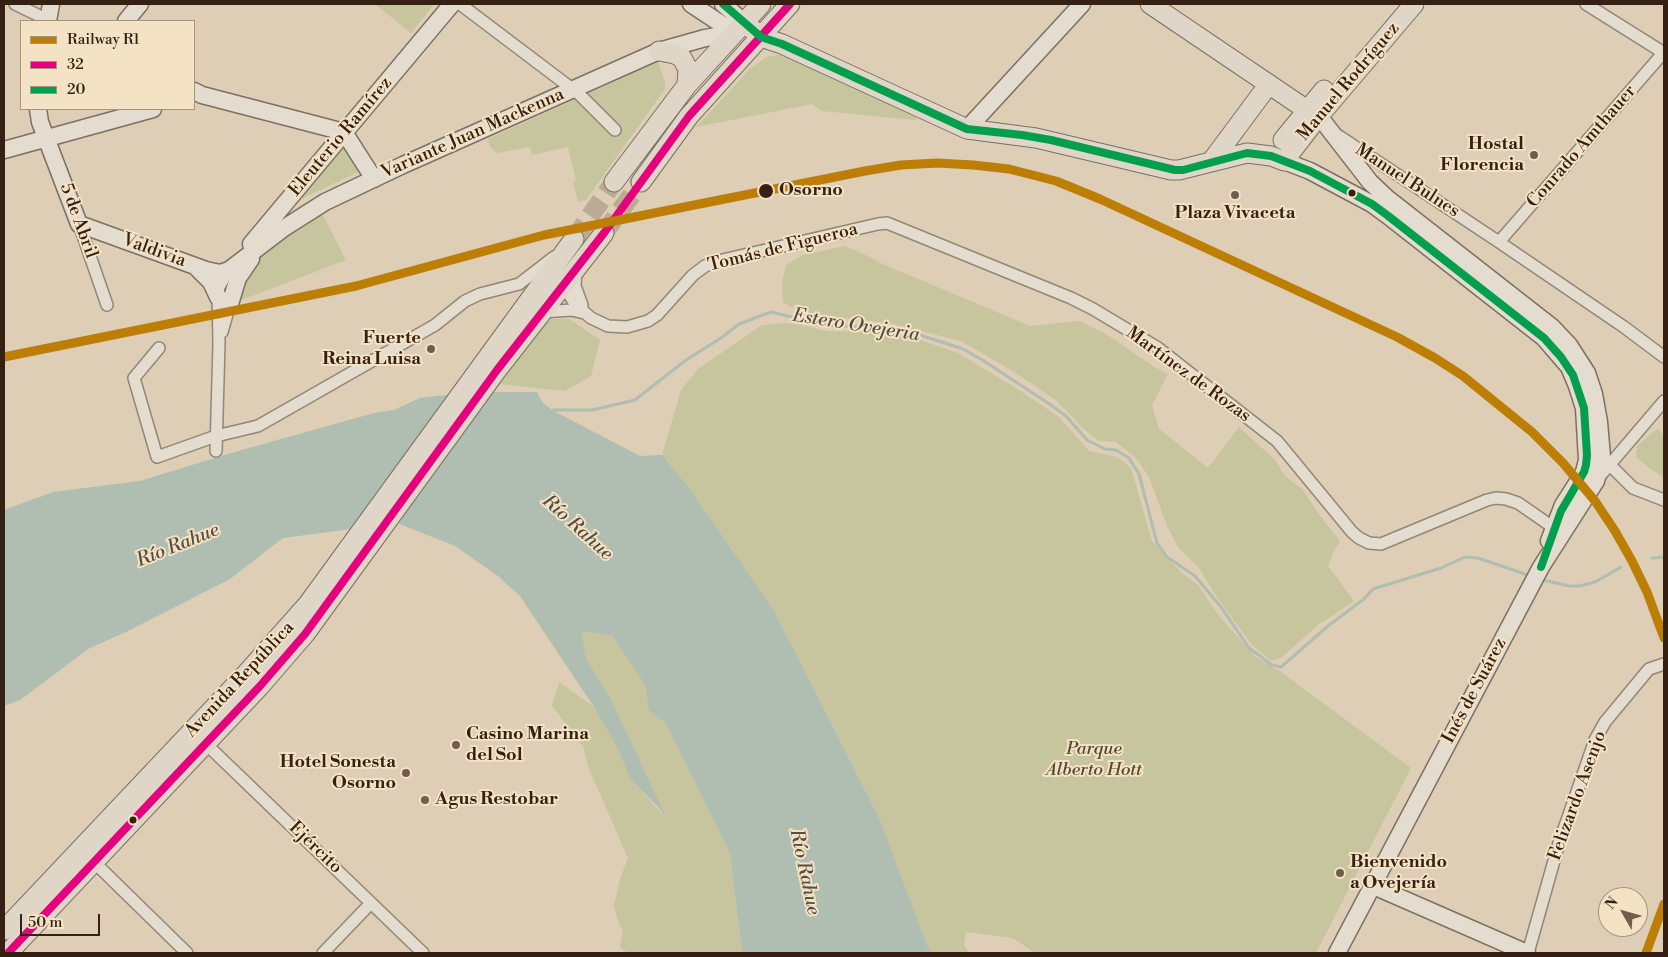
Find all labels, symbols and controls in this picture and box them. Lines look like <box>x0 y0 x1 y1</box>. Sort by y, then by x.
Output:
street label: Manuel Rodríguez <box>1293 18 1405 146</box>
legend <box>20 20 195 110</box>
text: Railway R1 <box>67 30 140 49</box>
text: 32 <box>67 55 84 74</box>
street label: Eleuterio Ramírez <box>285 73 397 201</box>
text: 20 <box>67 80 86 99</box>
street label: Conrado Amthauer <box>1523 81 1641 213</box>
street label: Variante Juan Mackenna <box>378 84 568 184</box>
place label: Hostal Florencia <box>1440 134 1524 176</box>
street label: Manuel Bulnes <box>1351 139 1463 223</box>
marker: Hostal Florencia <box>1528 149 1540 161</box>
place label: Osorno <box>779 180 843 202</box>
street label: 5 de Abril <box>54 181 102 261</box>
marker: Osorno <box>757 182 775 200</box>
unlabelled marker <box>1347 188 1357 198</box>
marker: Plaza Vivaceta <box>1229 189 1241 201</box>
place label: Plaza Vivaceta <box>1175 203 1295 225</box>
street label: Tomás de Figueroa <box>706 219 860 277</box>
street label: Valdivia <box>119 230 189 272</box>
water label: Estero Ovejeria <box>791 305 921 347</box>
street label: Martínez de Rozas <box>1121 323 1255 427</box>
place label: Fuerte Reina Luisa <box>322 328 421 370</box>
marker: Fuerte Reina Luisa <box>425 343 437 355</box>
water label: Río Rahue <box>537 490 617 566</box>
water label: Río Rahue <box>133 519 223 573</box>
street label: Avenida República <box>181 618 299 742</box>
street label: Inés de Suárez <box>1438 635 1512 747</box>
place label: Casino Marina del Sol <box>466 724 589 766</box>
street label: Felizardo Asenjo <box>1545 728 1611 864</box>
marker: Casino Marina del Sol <box>450 739 462 751</box>
park label: Parque Alberto Hott <box>1046 739 1142 782</box>
place label: Hotel Sonesta Osorno <box>280 752 396 794</box>
marker: Hotel Sonesta Osorno <box>400 767 412 779</box>
place label: Agus Restobar <box>435 789 558 811</box>
marker: Agus Restobar <box>419 794 431 806</box>
unlabelled marker <box>128 815 138 825</box>
street label: Ejército <box>284 817 346 879</box>
water label: Río Rahue <box>784 827 824 917</box>
place label: Bienvenido a Ovejería <box>1350 852 1447 894</box>
marker: Bienvenido a Ovejería <box>1334 867 1346 879</box>
north arrow <box>1598 887 1648 937</box>
text: N <box>1601 893 1622 913</box>
scale bar <box>22 904 102 936</box>
text: 50 m <box>28 913 62 932</box>

